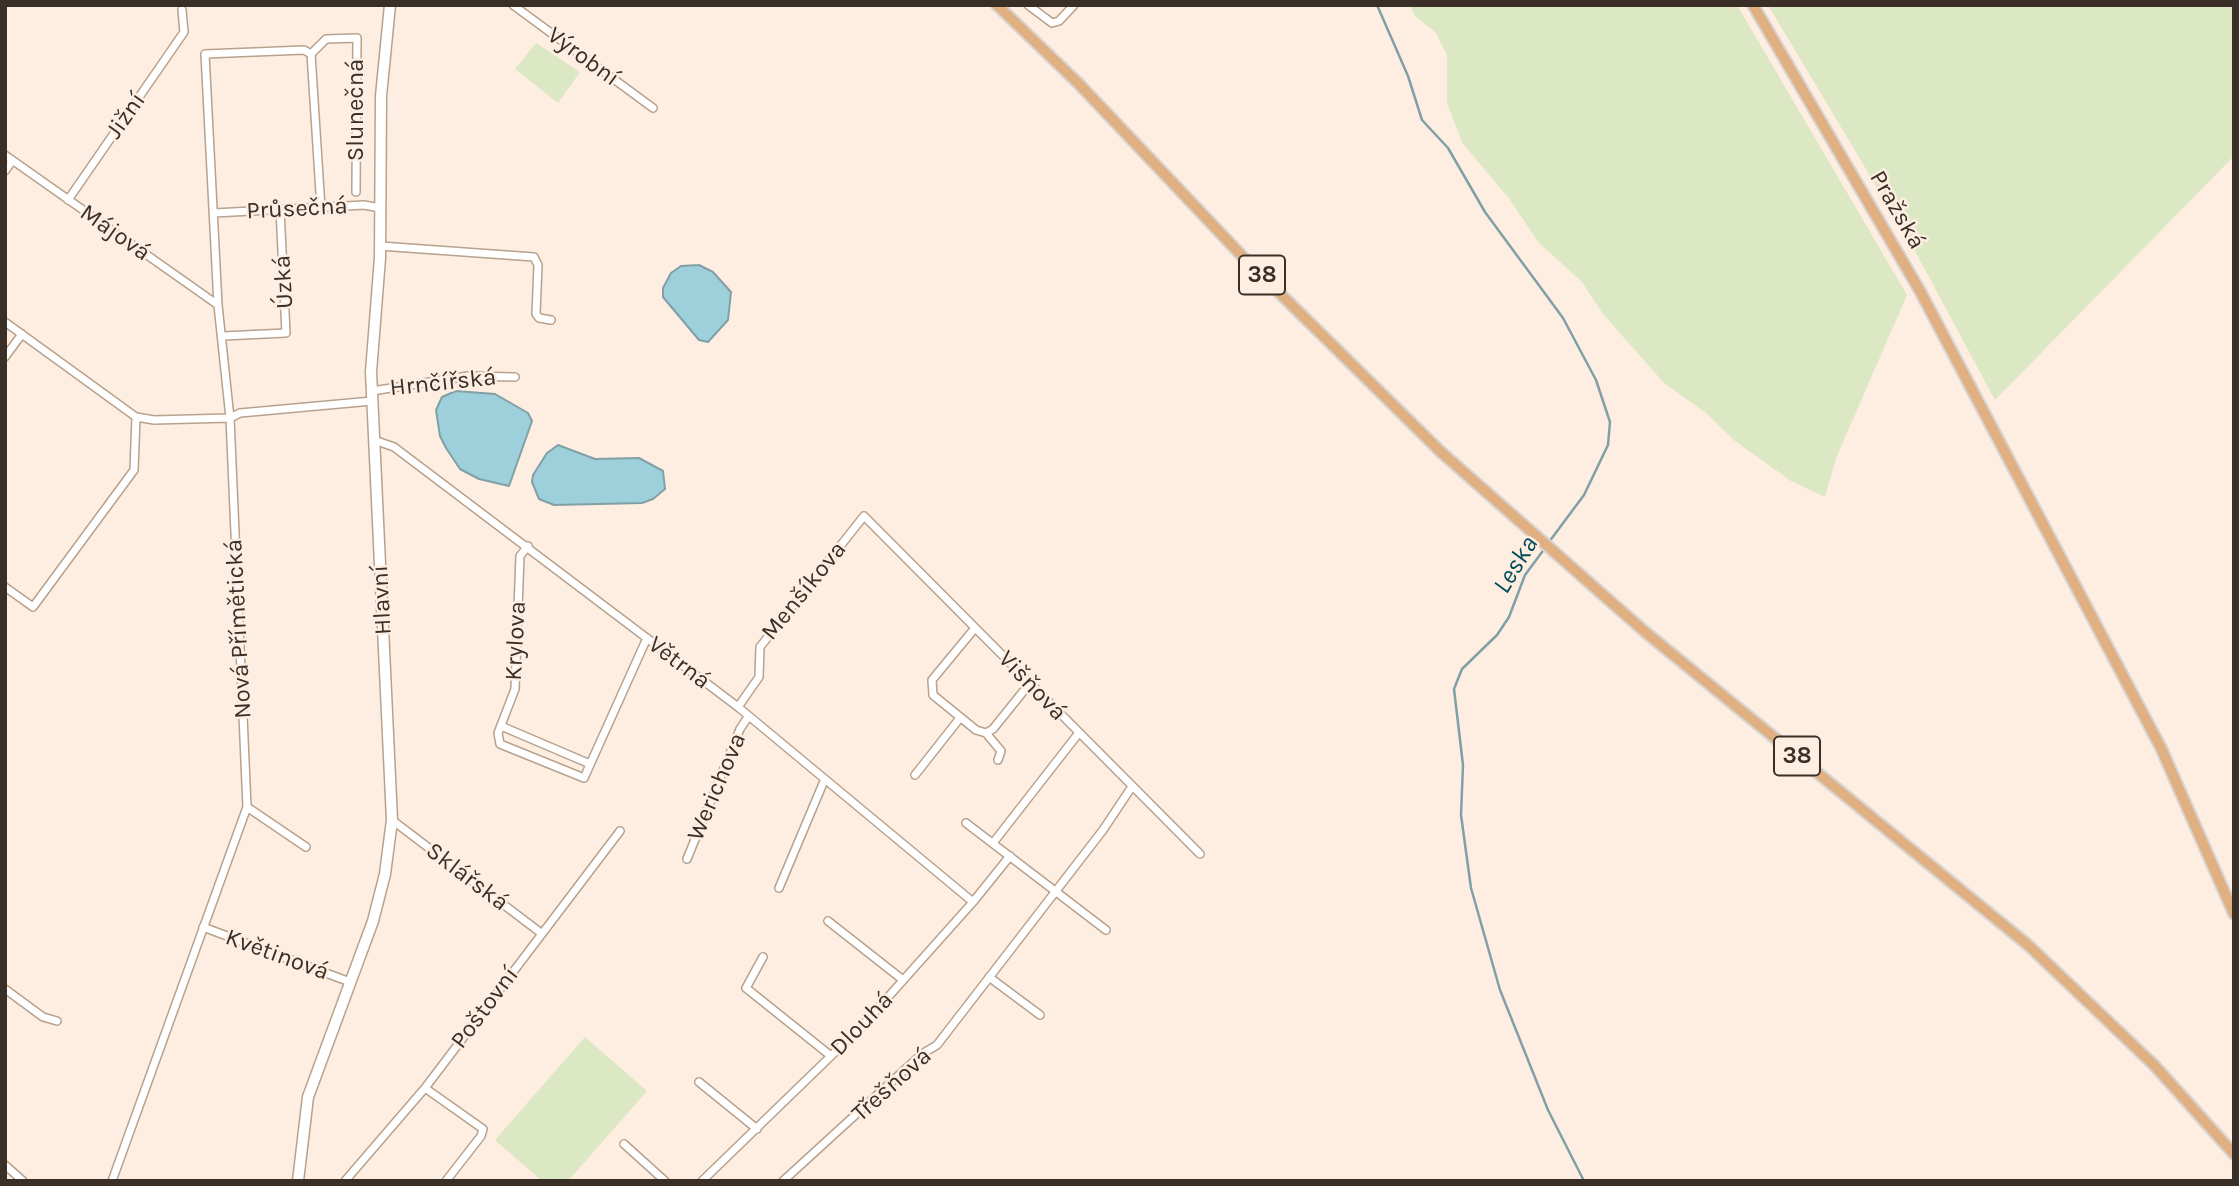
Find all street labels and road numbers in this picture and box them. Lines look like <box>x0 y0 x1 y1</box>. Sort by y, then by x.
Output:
street label: Výrobní <box>541 21 625 93</box>
street label: Slunečná <box>342 59 370 161</box>
street label: Jižní <box>100 87 152 145</box>
street label: Pražská <box>1863 166 1931 254</box>
street label: Průsečná <box>246 192 348 226</box>
street label: Májová <box>74 198 156 268</box>
street label: Úzká <box>268 254 300 310</box>
road number: 38 <box>1239 256 1285 294</box>
street label: Hrnčířská <box>388 363 498 403</box>
street label: Menšíkova <box>755 536 853 646</box>
street label: Nová Přímětická <box>220 539 258 719</box>
street label: Hlavní <box>366 564 398 636</box>
street label: Krylova <box>500 601 532 681</box>
street label: Větrná <box>642 630 716 696</box>
street label: Višňová <box>992 645 1072 727</box>
street label: Werichova <box>681 729 753 845</box>
road number: 38 <box>1774 736 1820 776</box>
street label: Sklářská <box>420 837 514 917</box>
street label: Květinová <box>221 923 333 987</box>
street label: Poštovní <box>445 961 525 1055</box>
street label: Dlouhá <box>825 986 899 1062</box>
street label: Třešňová <box>846 1042 938 1128</box>

